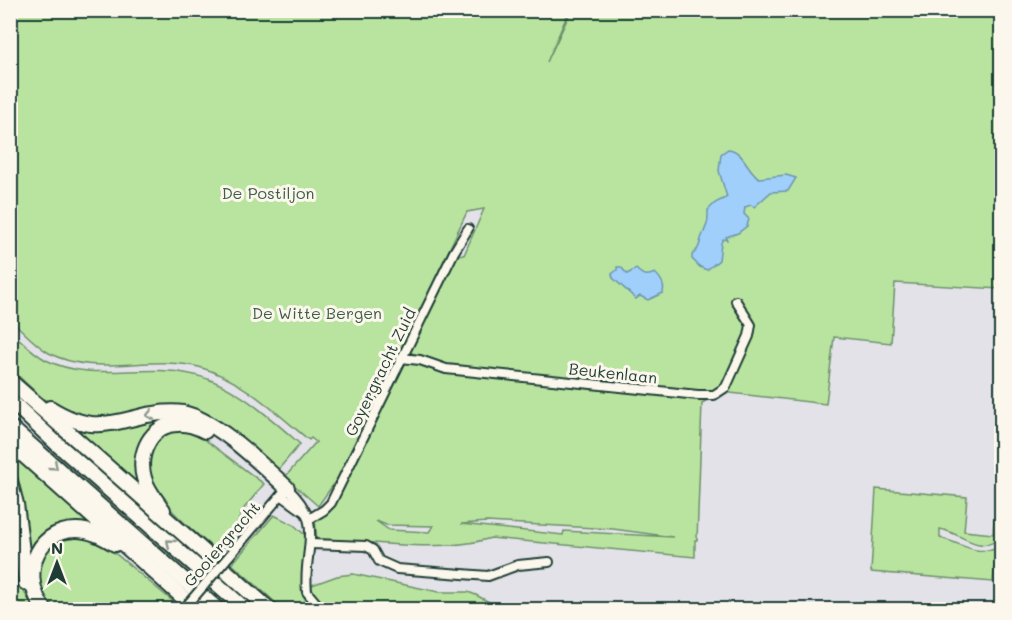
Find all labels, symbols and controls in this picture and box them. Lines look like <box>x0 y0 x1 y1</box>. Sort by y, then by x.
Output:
park label: De Postiljon <box>222 182 314 203</box>
park label: De Witte Bergen <box>252 302 382 323</box>
street label: Goyergracht Zuid <box>339 304 420 439</box>
street label: Beukenlaan <box>568 357 658 388</box>
one-way arrow <box>145 408 155 421</box>
one-way arrow <box>47 459 57 470</box>
street label: Gooiergracht <box>179 497 264 591</box>
north arrow <box>27 533 87 593</box>
text: N <box>51 537 63 558</box>
one-way arrow <box>166 540 177 551</box>

